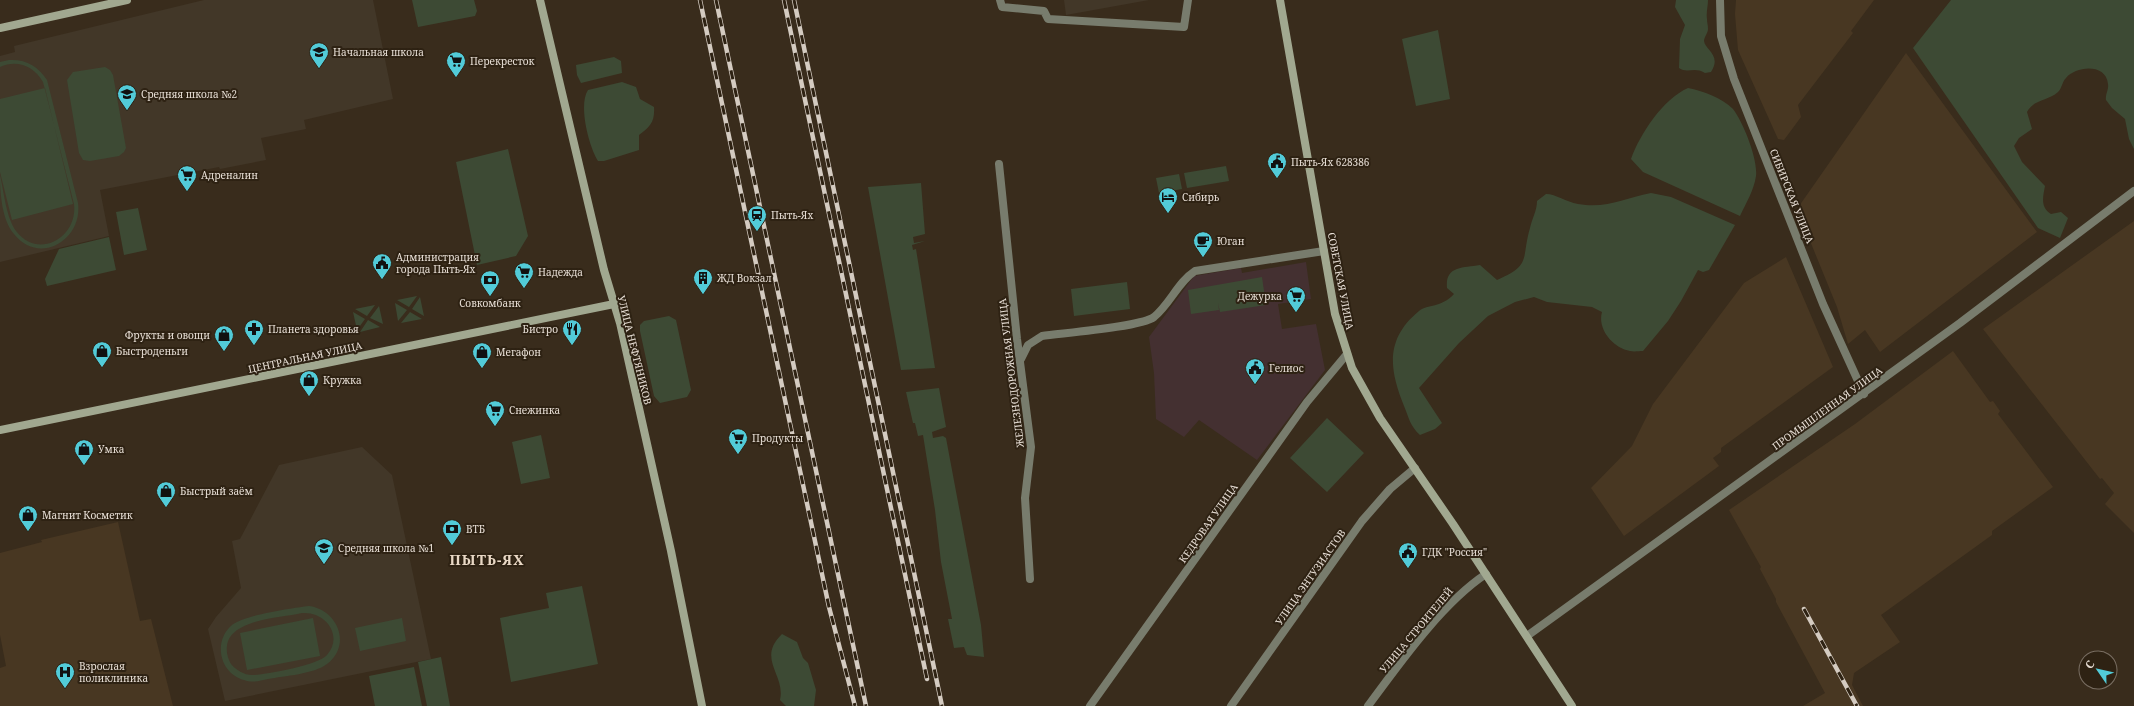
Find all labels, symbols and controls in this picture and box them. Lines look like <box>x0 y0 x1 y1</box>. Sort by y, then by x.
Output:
school or university icon: Начальная школа <box>308 41 330 69</box>
place label: Начальная школа <box>333 45 424 59</box>
supermarket icon: Перекресток <box>445 50 467 78</box>
place label: Перекресток <box>470 54 535 68</box>
school or university icon: Средняя школа №2 <box>116 83 138 111</box>
place label: Средняя школа №2 <box>141 87 237 101</box>
street label: СИБИРСКАЯ УЛИЦА <box>1767 147 1818 246</box>
public building icon: Пыть-Ях 628386 <box>1266 151 1288 179</box>
place label: Пыть-Ях 628386 <box>1291 155 1370 169</box>
supermarket icon: Адреналин <box>176 164 198 192</box>
place label: Адреналин <box>201 168 258 182</box>
hotel icon: Сибирь <box>1157 186 1179 214</box>
place label: Сибирь <box>1182 190 1220 204</box>
station icon: Пыть-Ях <box>746 204 768 232</box>
place label: Пыть-Ях <box>771 208 813 222</box>
cafe icon: Юган <box>1192 230 1214 258</box>
street label: СОВЕТСКАЯ УЛИЦА <box>1325 231 1357 332</box>
place label: Юган <box>1217 234 1245 248</box>
place label: Администрация города Пыть-Ях <box>396 250 479 276</box>
public building icon: Администрация города Пыть-Ях <box>371 252 393 280</box>
supermarket icon: Надежда <box>513 261 535 289</box>
place label: Надежда <box>538 265 583 279</box>
building icon: ЖД Вокзал <box>692 267 714 295</box>
bank icon: Совкомбанк <box>479 269 501 297</box>
place label: ЖД Вокзал <box>716 271 772 285</box>
supermarket icon: Дежурка <box>1285 285 1307 313</box>
place label: Дежурка <box>1238 289 1282 303</box>
street label: УЛИЦА НЕФТЯНИКОВ <box>615 294 655 406</box>
place label: Совкомбанк <box>459 296 521 310</box>
street label: ЖЕЛЕЗНОДОРОЖНАЯ УЛИЦА <box>995 297 1027 449</box>
pharmacy icon: Планета здоровья <box>243 318 265 346</box>
restaurant icon: Бистро <box>561 318 583 346</box>
place label: Планета здоровья <box>268 322 359 336</box>
place label: Бистро <box>523 322 558 336</box>
shop icon: Фрукты и овощи <box>213 324 235 352</box>
place label: Фрукты и овощи <box>125 328 210 342</box>
street label: ЦЕНТРАЛЬНАЯ УЛИЦА <box>247 338 364 376</box>
shop icon: Быстроденьги <box>91 340 113 368</box>
shop icon: Мегафон <box>471 341 493 369</box>
place label: Быстроденьги <box>116 344 188 358</box>
place label: Мегафон <box>496 345 541 359</box>
public building icon: Гелиос <box>1244 357 1266 385</box>
place label: Гелиос <box>1269 361 1304 375</box>
street label: ПРОМЫШЛЕННАЯ УЛИЦА <box>1769 363 1886 453</box>
shop icon: Кружка <box>298 369 320 397</box>
place label: Кружка <box>323 373 362 387</box>
supermarket icon: Снежинка <box>484 399 506 427</box>
place label: Снежинка <box>509 403 561 417</box>
supermarket icon: Продукты <box>727 427 749 455</box>
place label: Продукты <box>752 431 803 445</box>
shop icon: Умка <box>73 438 95 466</box>
place label: Умка <box>98 442 125 456</box>
shop icon: Быстрый заём <box>155 480 177 508</box>
street label: КЕДРОВАЯ УЛИЦА <box>1175 480 1241 565</box>
place label: Быстрый заём <box>180 484 253 498</box>
shop icon: Магнит Косметик <box>17 504 39 532</box>
place label: Магнит Косметик <box>42 508 133 522</box>
bank icon: ВТБ <box>441 518 463 546</box>
place label: ВТБ <box>466 522 485 536</box>
street label: УЛИЦА ЭНТУЗИАСТОВ <box>1272 526 1348 628</box>
school or university icon: Средняя школа №1 <box>313 537 335 565</box>
place label: Средняя школа №1 <box>338 541 434 555</box>
public building icon: ГДК "Россия" <box>1397 541 1419 569</box>
place label: ГДК "Россия" <box>1422 545 1487 559</box>
district label: ПЫТЬ-ЯХ <box>450 550 524 569</box>
street label: УЛИЦА СТРОИТЕЛЕЙ <box>1376 584 1456 676</box>
north arrow <box>2078 650 2118 690</box>
text: С <box>2081 657 2098 671</box>
place label: Взрослая поликлиника <box>79 659 148 685</box>
hospital icon: Взрослая поликлиника <box>54 661 76 689</box>

